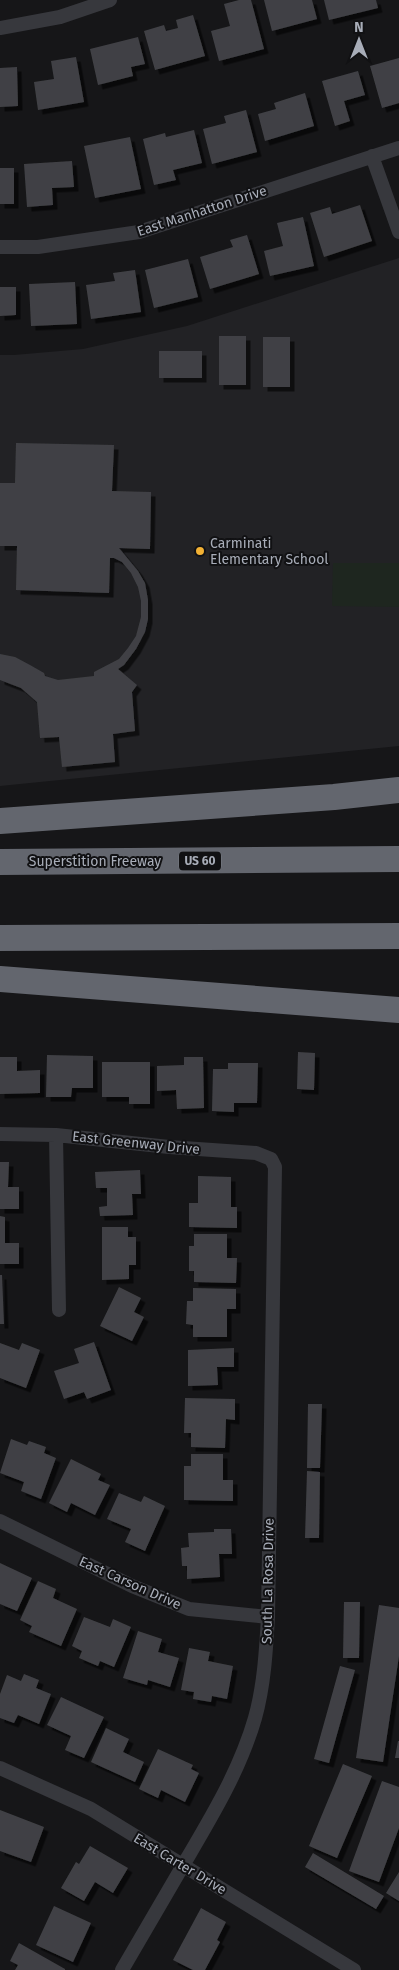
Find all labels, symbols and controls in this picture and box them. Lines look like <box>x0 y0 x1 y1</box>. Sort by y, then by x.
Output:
north arrow <box>334 15 384 65</box>
text: N <box>354 19 364 36</box>
street label: East Manhatton Drive <box>135 182 269 240</box>
place label: Carminati Elementary School <box>210 535 328 568</box>
marker: Carminati Elementary School <box>194 545 206 557</box>
road number: US 60 <box>179 851 221 870</box>
street label: Superstition Freeway <box>29 853 161 870</box>
street label: East Greenway Drive <box>71 1128 201 1158</box>
street label: South La Rosa Drive <box>258 1518 278 1644</box>
street label: East Carson Drive <box>76 1553 184 1613</box>
street label: East Carter Drive <box>131 1830 229 1898</box>

